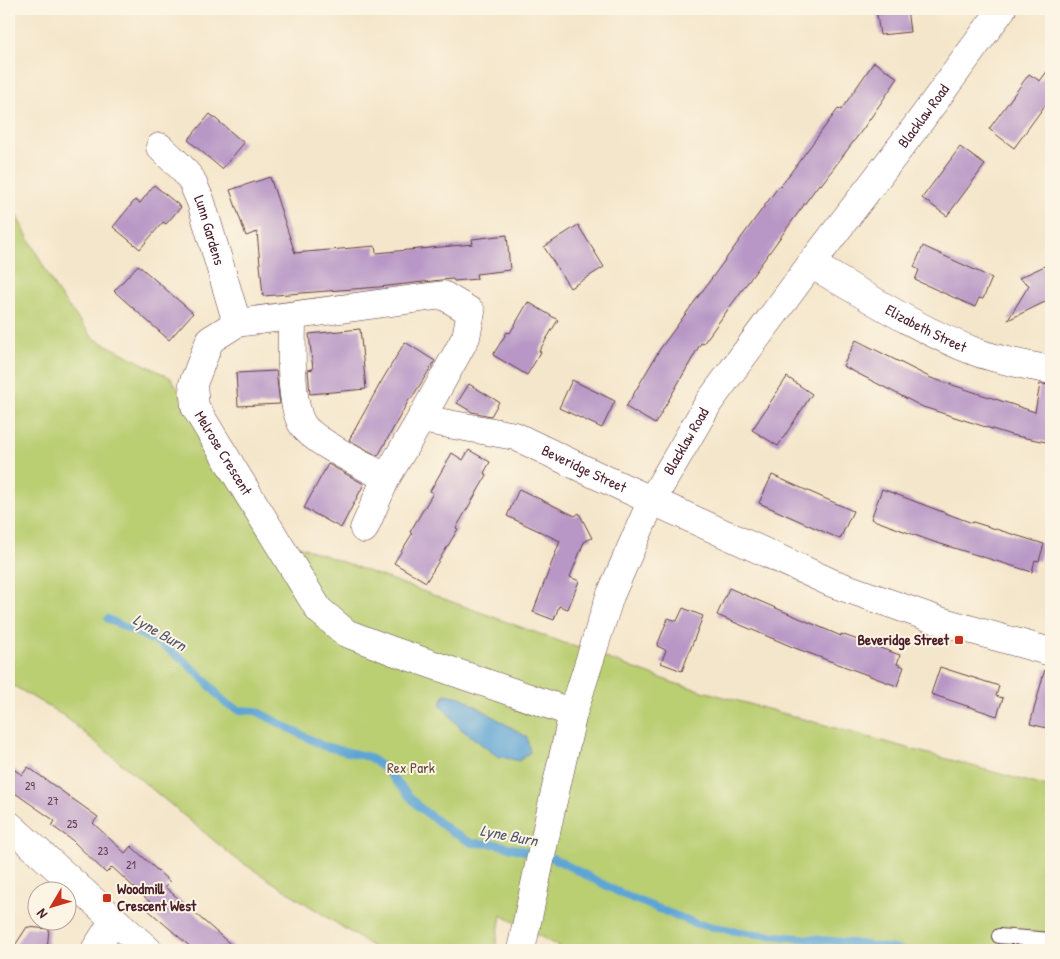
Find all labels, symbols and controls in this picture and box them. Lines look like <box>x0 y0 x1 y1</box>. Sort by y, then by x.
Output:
street label: Blacklaw Road <box>893 79 954 152</box>
street label: Lunn Gardens <box>189 192 230 268</box>
street label: Elizabeth Street <box>882 299 971 358</box>
street label: Blacklaw Road <box>658 404 714 479</box>
street label: Melrose Crescent <box>190 407 258 500</box>
street label: Beveridge Street <box>538 439 631 498</box>
water label: Lyne Burn <box>129 608 192 657</box>
place label: Beveridge Street <box>857 629 950 651</box>
marker: Beveridge Street <box>953 634 965 646</box>
park label: Rex Park <box>387 757 435 778</box>
house number: 29 <box>25 777 36 794</box>
house number: 27 <box>47 792 59 809</box>
house number: 25 <box>67 815 77 832</box>
water label: Lyne Burn <box>478 819 541 852</box>
house number: 23 <box>98 842 109 859</box>
house number: 21 <box>126 856 136 873</box>
place label: Woodmill Crescent West <box>117 878 197 916</box>
north arrow <box>28 882 78 932</box>
marker: Woodmill Crescent West <box>101 892 113 904</box>
text: N <box>31 905 51 923</box>

